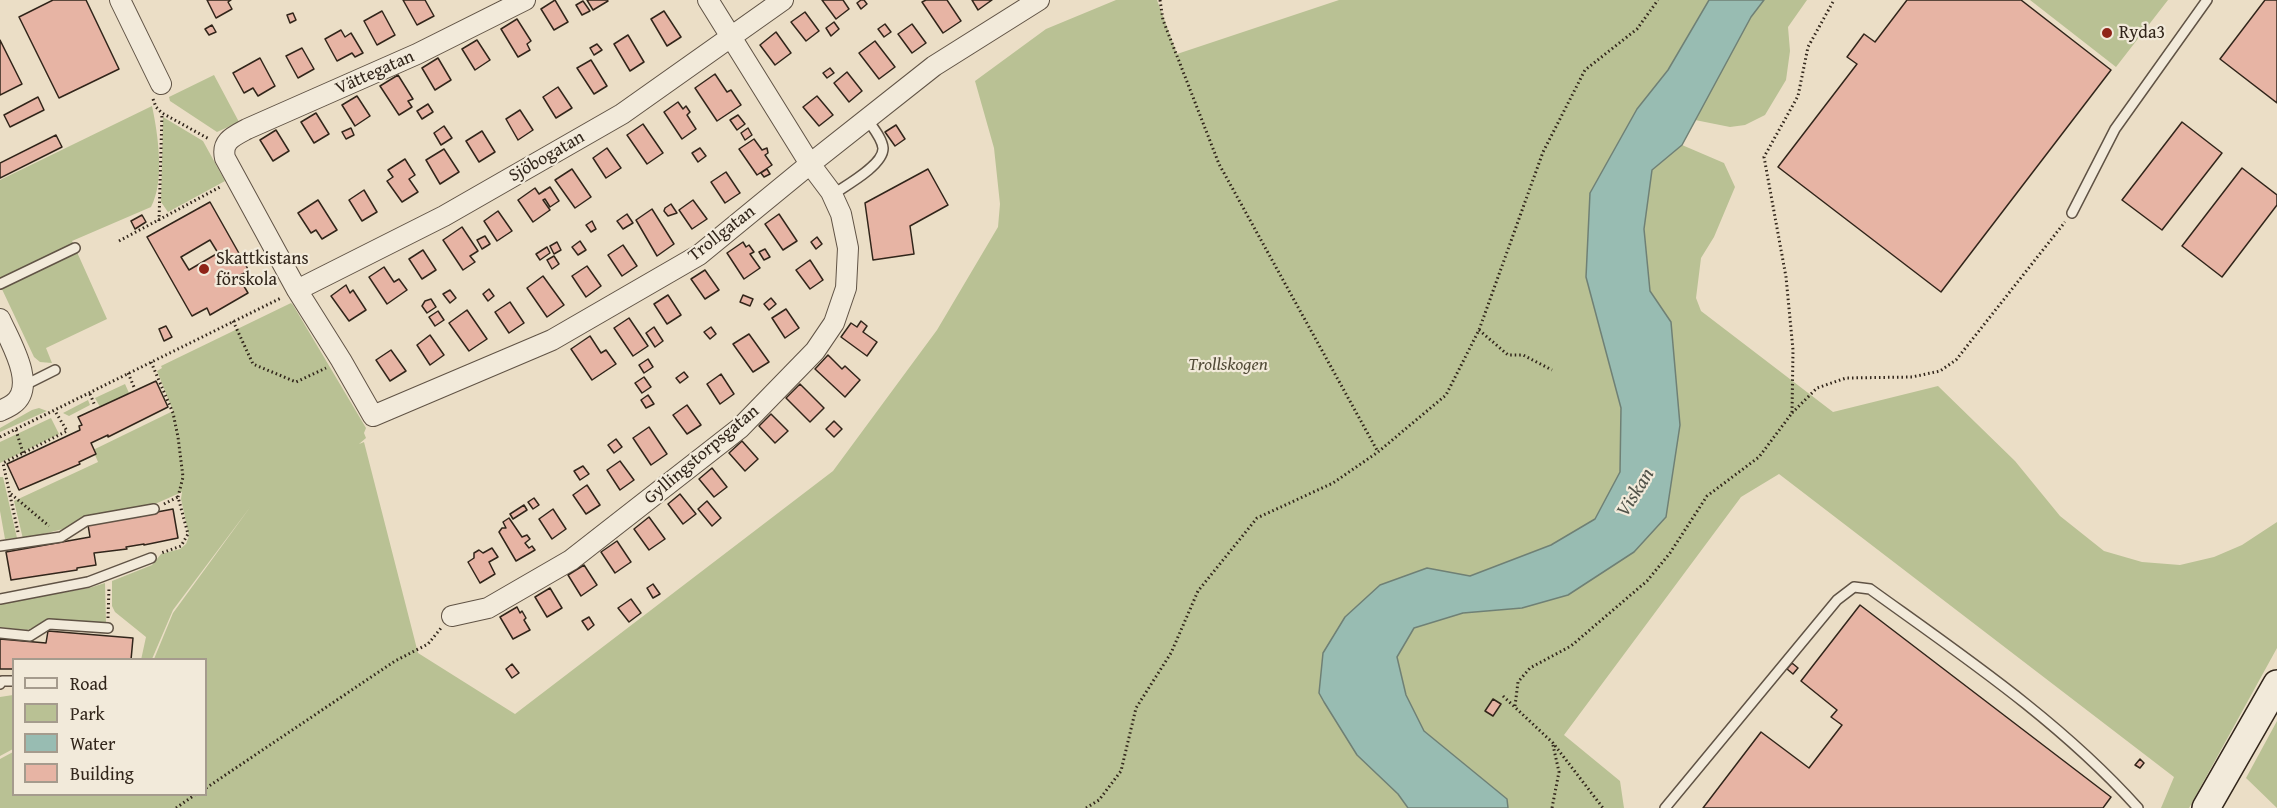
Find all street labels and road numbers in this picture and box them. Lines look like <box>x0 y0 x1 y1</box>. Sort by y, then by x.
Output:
street label: Vättegatan <box>332 46 418 100</box>
street label: Sjöbogatan <box>505 127 589 187</box>
street label: Trollgatan <box>684 201 760 267</box>
street label: Gyllingstorpsgatan <box>640 401 764 509</box>

